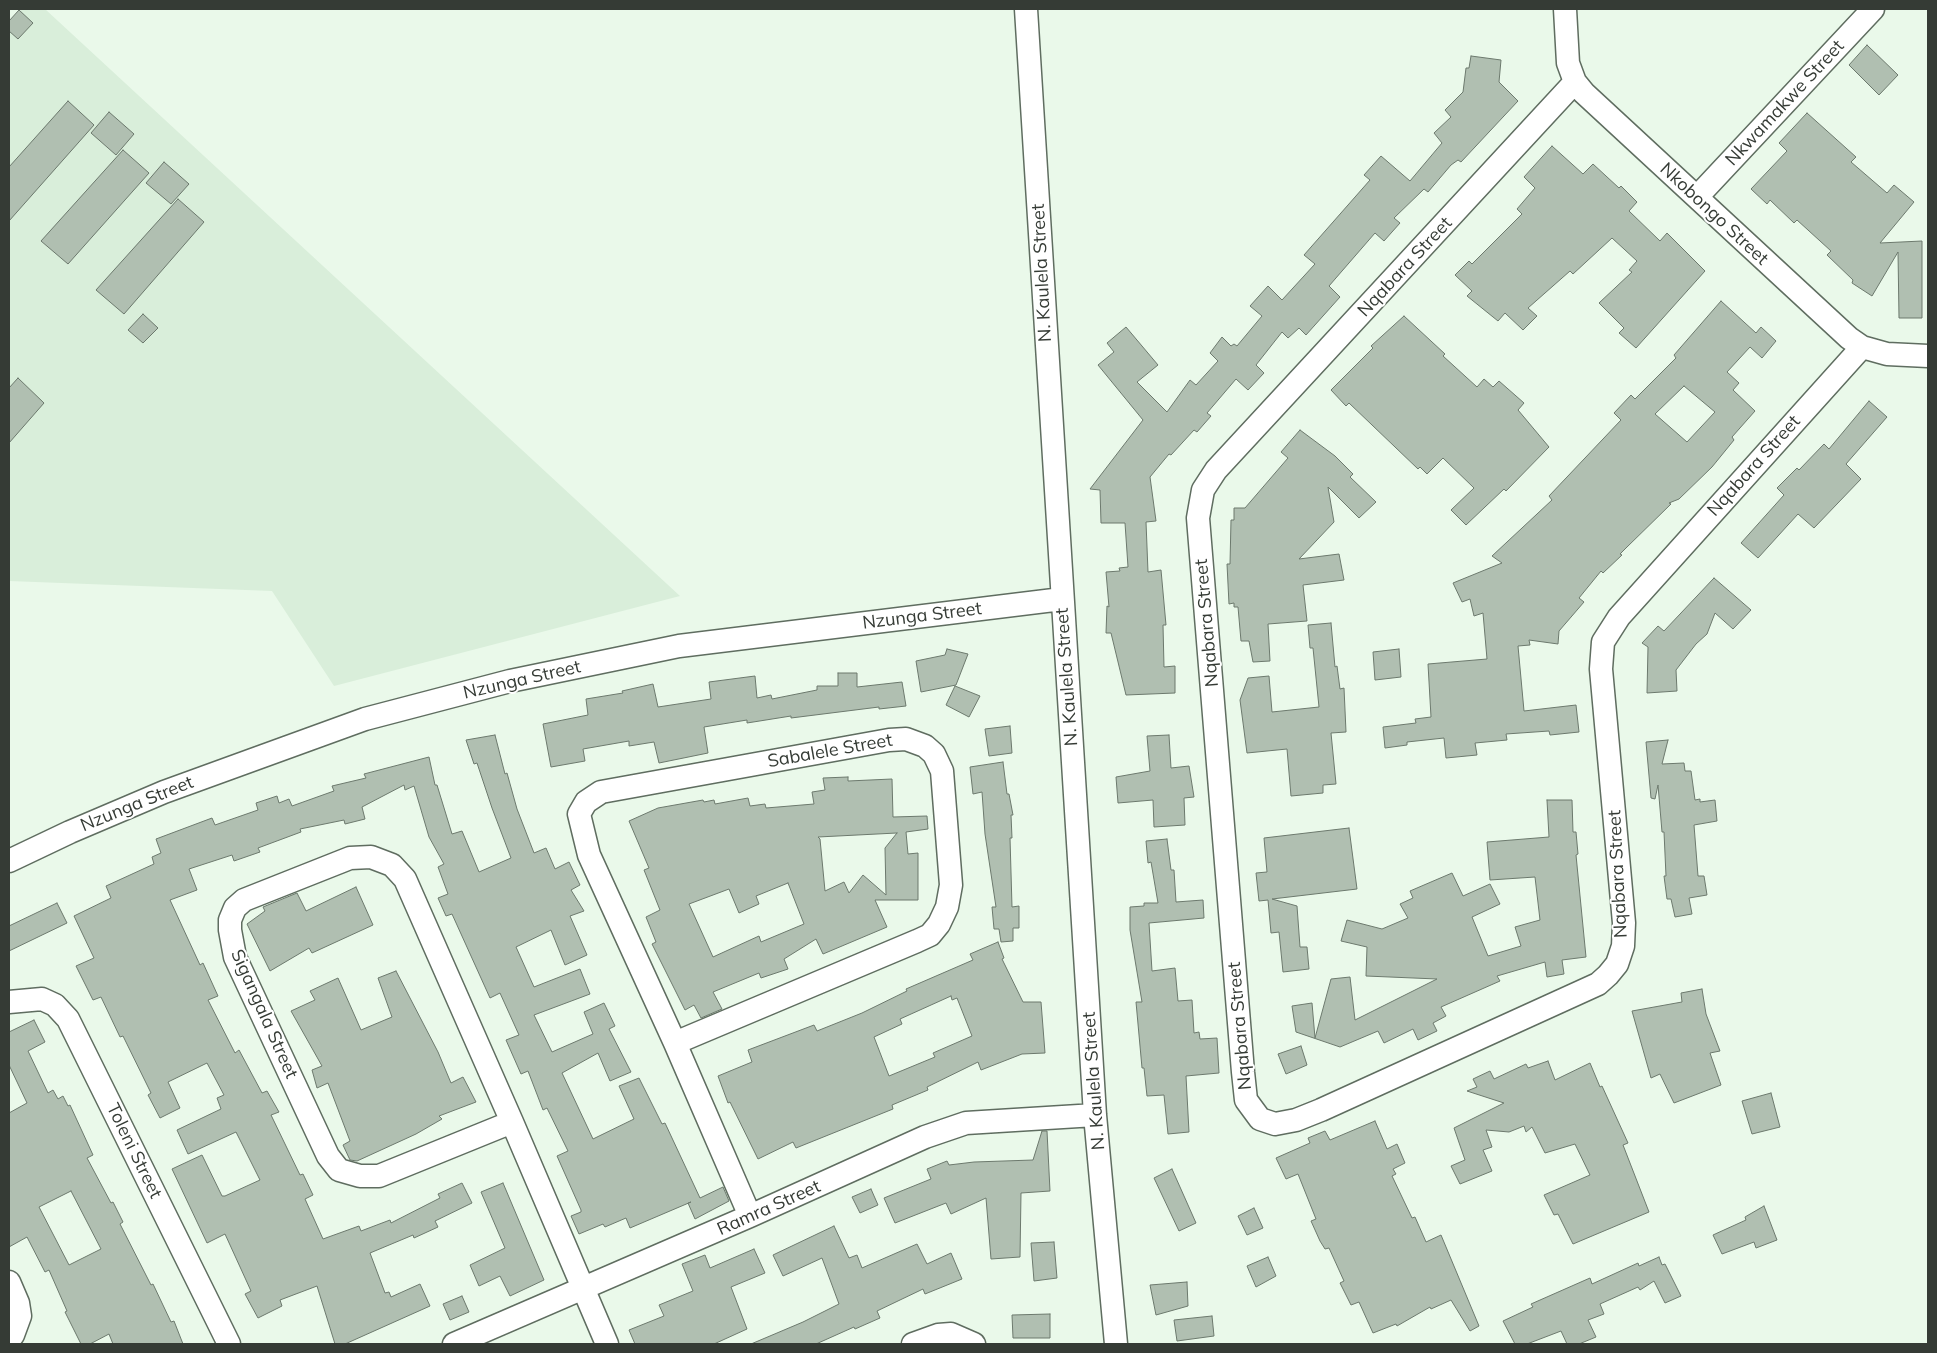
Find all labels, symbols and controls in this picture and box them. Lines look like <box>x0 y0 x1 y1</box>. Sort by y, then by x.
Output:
street label: Nkwamakwe Street <box>1721 36 1849 170</box>
street label: Nkobongo Street <box>1655 158 1773 270</box>
street label: N. Kaulela Street <box>1028 203 1056 343</box>
street label: Nqabara Street <box>1353 213 1457 321</box>
street label: Nqabara Street <box>1703 411 1805 521</box>
street label: Nqabara Street <box>1191 558 1223 688</box>
street label: Nzunga Street <box>861 598 983 634</box>
street label: N. Kaulela Street <box>1051 607 1083 747</box>
street label: Nzunga Street <box>461 656 583 704</box>
street label: Sabalele Street <box>766 729 894 773</box>
street label: Nzunga Street <box>77 772 197 836</box>
street label: Nqabara Street <box>1604 809 1632 939</box>
street label: Sigangala Street <box>226 946 302 1082</box>
street label: Nqabara Street <box>1224 961 1256 1091</box>
street label: N. Kaulela Street <box>1078 1011 1110 1151</box>
street label: Toleni Street <box>102 1100 166 1202</box>
street label: Ramra Street <box>714 1176 824 1240</box>

